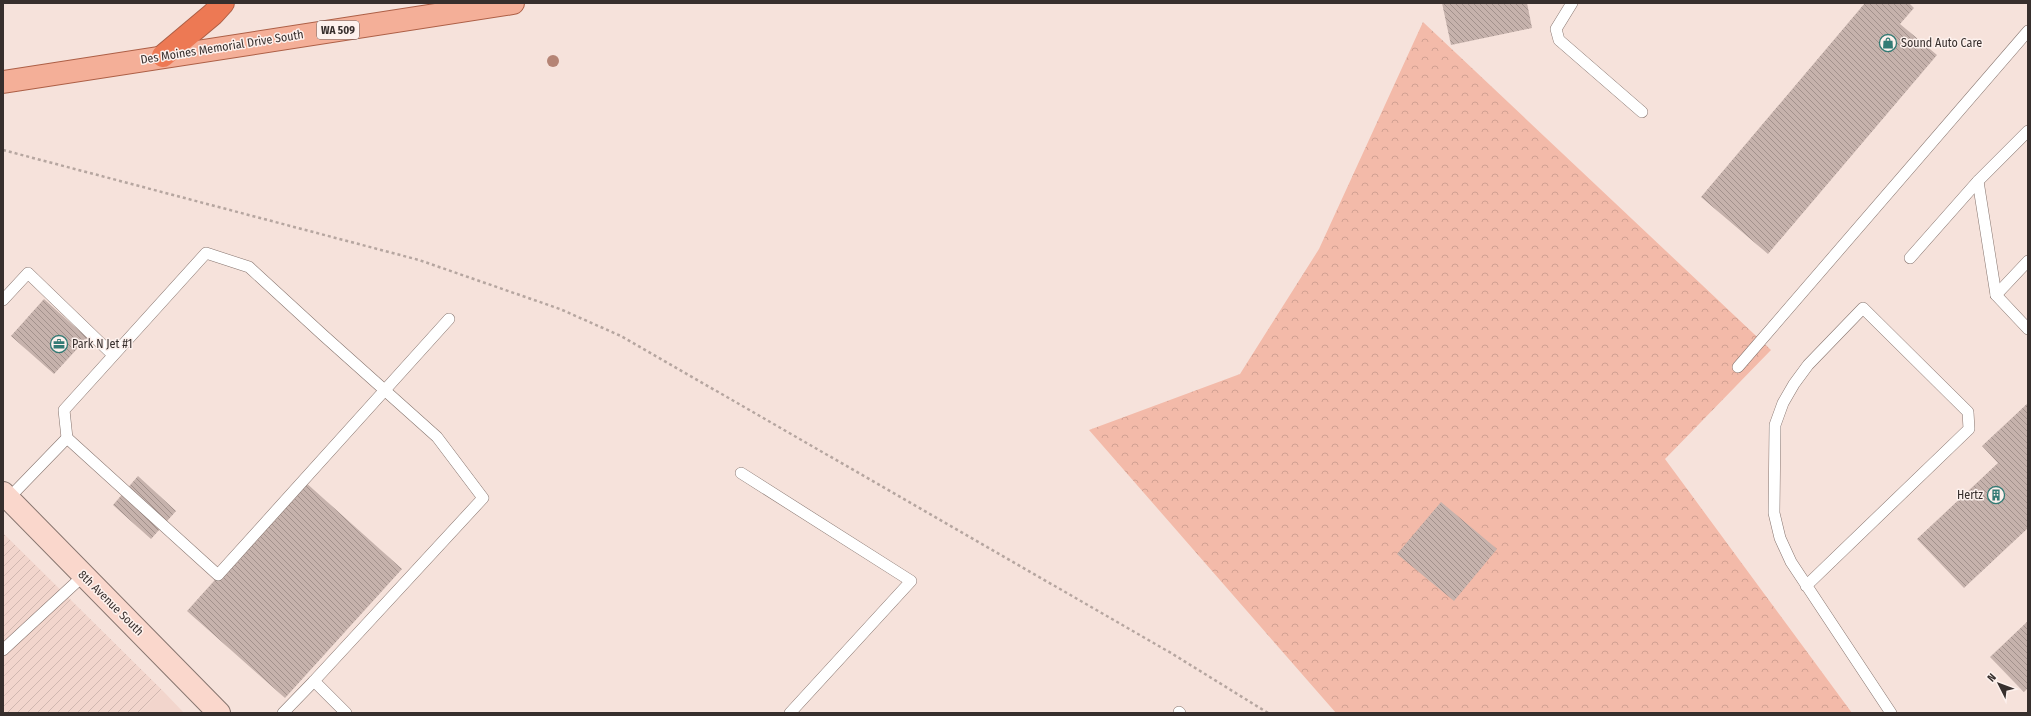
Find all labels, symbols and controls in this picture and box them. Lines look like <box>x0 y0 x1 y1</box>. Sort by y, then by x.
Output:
road number: WA 509 <box>317 21 359 39</box>
street label: Des Moines Memorial Drive South <box>139 27 305 67</box>
shop icon: Sound Auto Care <box>1878 33 1898 53</box>
place label: Sound Auto Care <box>1901 36 1982 50</box>
office icon: Park N Jet #1 <box>49 334 69 354</box>
place label: Park N Jet #1 <box>72 337 133 351</box>
building icon: Hertz <box>1986 485 2006 505</box>
place label: Hertz <box>1957 488 1983 502</box>
street label: 8th Avenue South <box>75 567 147 639</box>
north arrow <box>1979 664 2019 704</box>
text: N <box>1985 671 1999 684</box>

